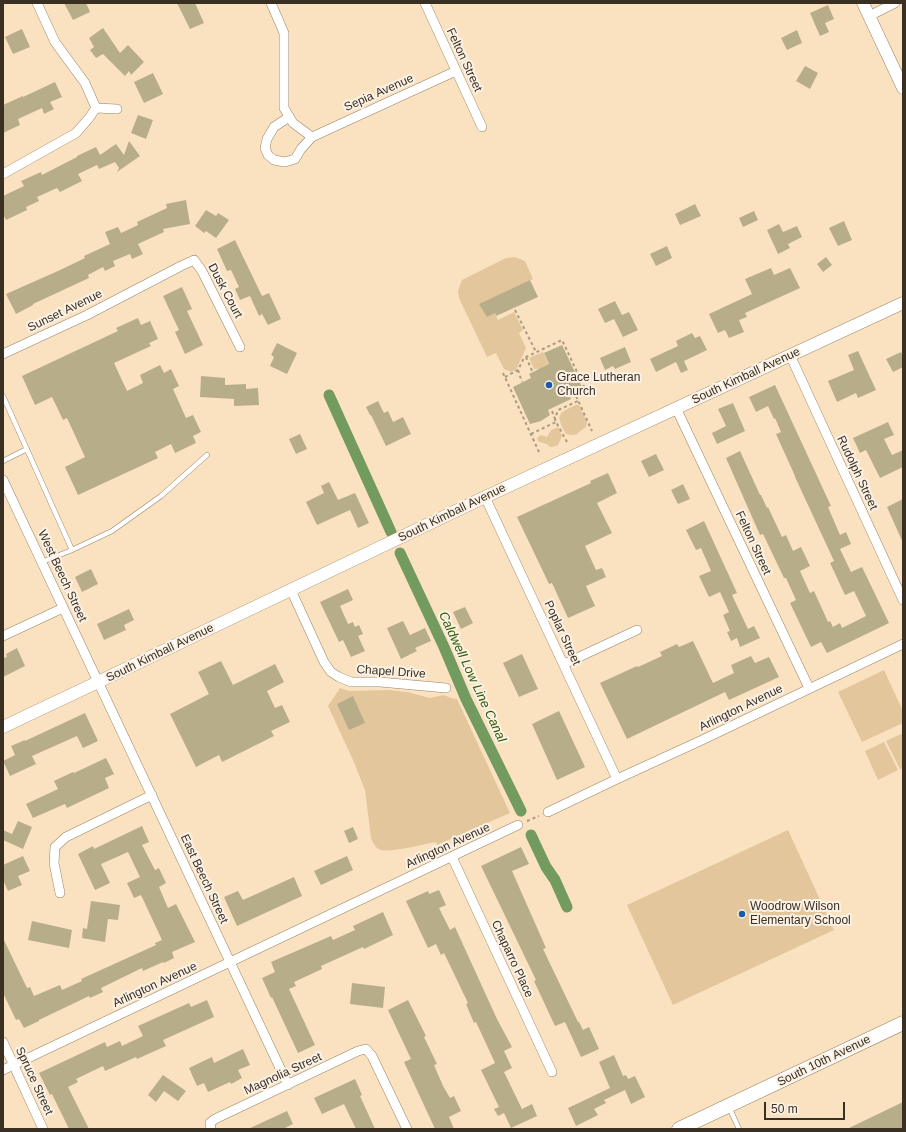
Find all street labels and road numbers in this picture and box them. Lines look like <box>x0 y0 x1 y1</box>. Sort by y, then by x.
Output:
street label: Felton Street <box>443 26 485 94</box>
street label: Sepia Avenue <box>342 71 416 115</box>
street label: Dusk Court <box>205 261 245 321</box>
street label: Sunset Avenue <box>25 287 105 335</box>
street label: South Kimball Avenue <box>690 345 802 407</box>
street label: Rudolph Street <box>834 434 880 512</box>
street label: South Kimball Avenue <box>396 481 508 545</box>
street label: Felton Street <box>732 509 774 577</box>
street label: West Beech Street <box>34 528 90 624</box>
street label: Poplar Street <box>541 598 583 668</box>
street label: South Kimball Avenue <box>104 621 216 685</box>
street label: Chapel Drive <box>356 662 426 682</box>
street label: Arlington Avenue <box>697 682 785 734</box>
street label: Arlington Avenue <box>404 820 492 872</box>
street label: East Beech Street <box>177 832 231 926</box>
street label: Chaparro Place <box>488 918 536 1000</box>
street label: Arlington Avenue <box>111 959 199 1011</box>
street label: South 10th Avenue <box>775 1032 873 1090</box>
street label: Spruce Street <box>12 1045 56 1117</box>
street label: Magnolia Street <box>242 1050 324 1098</box>

